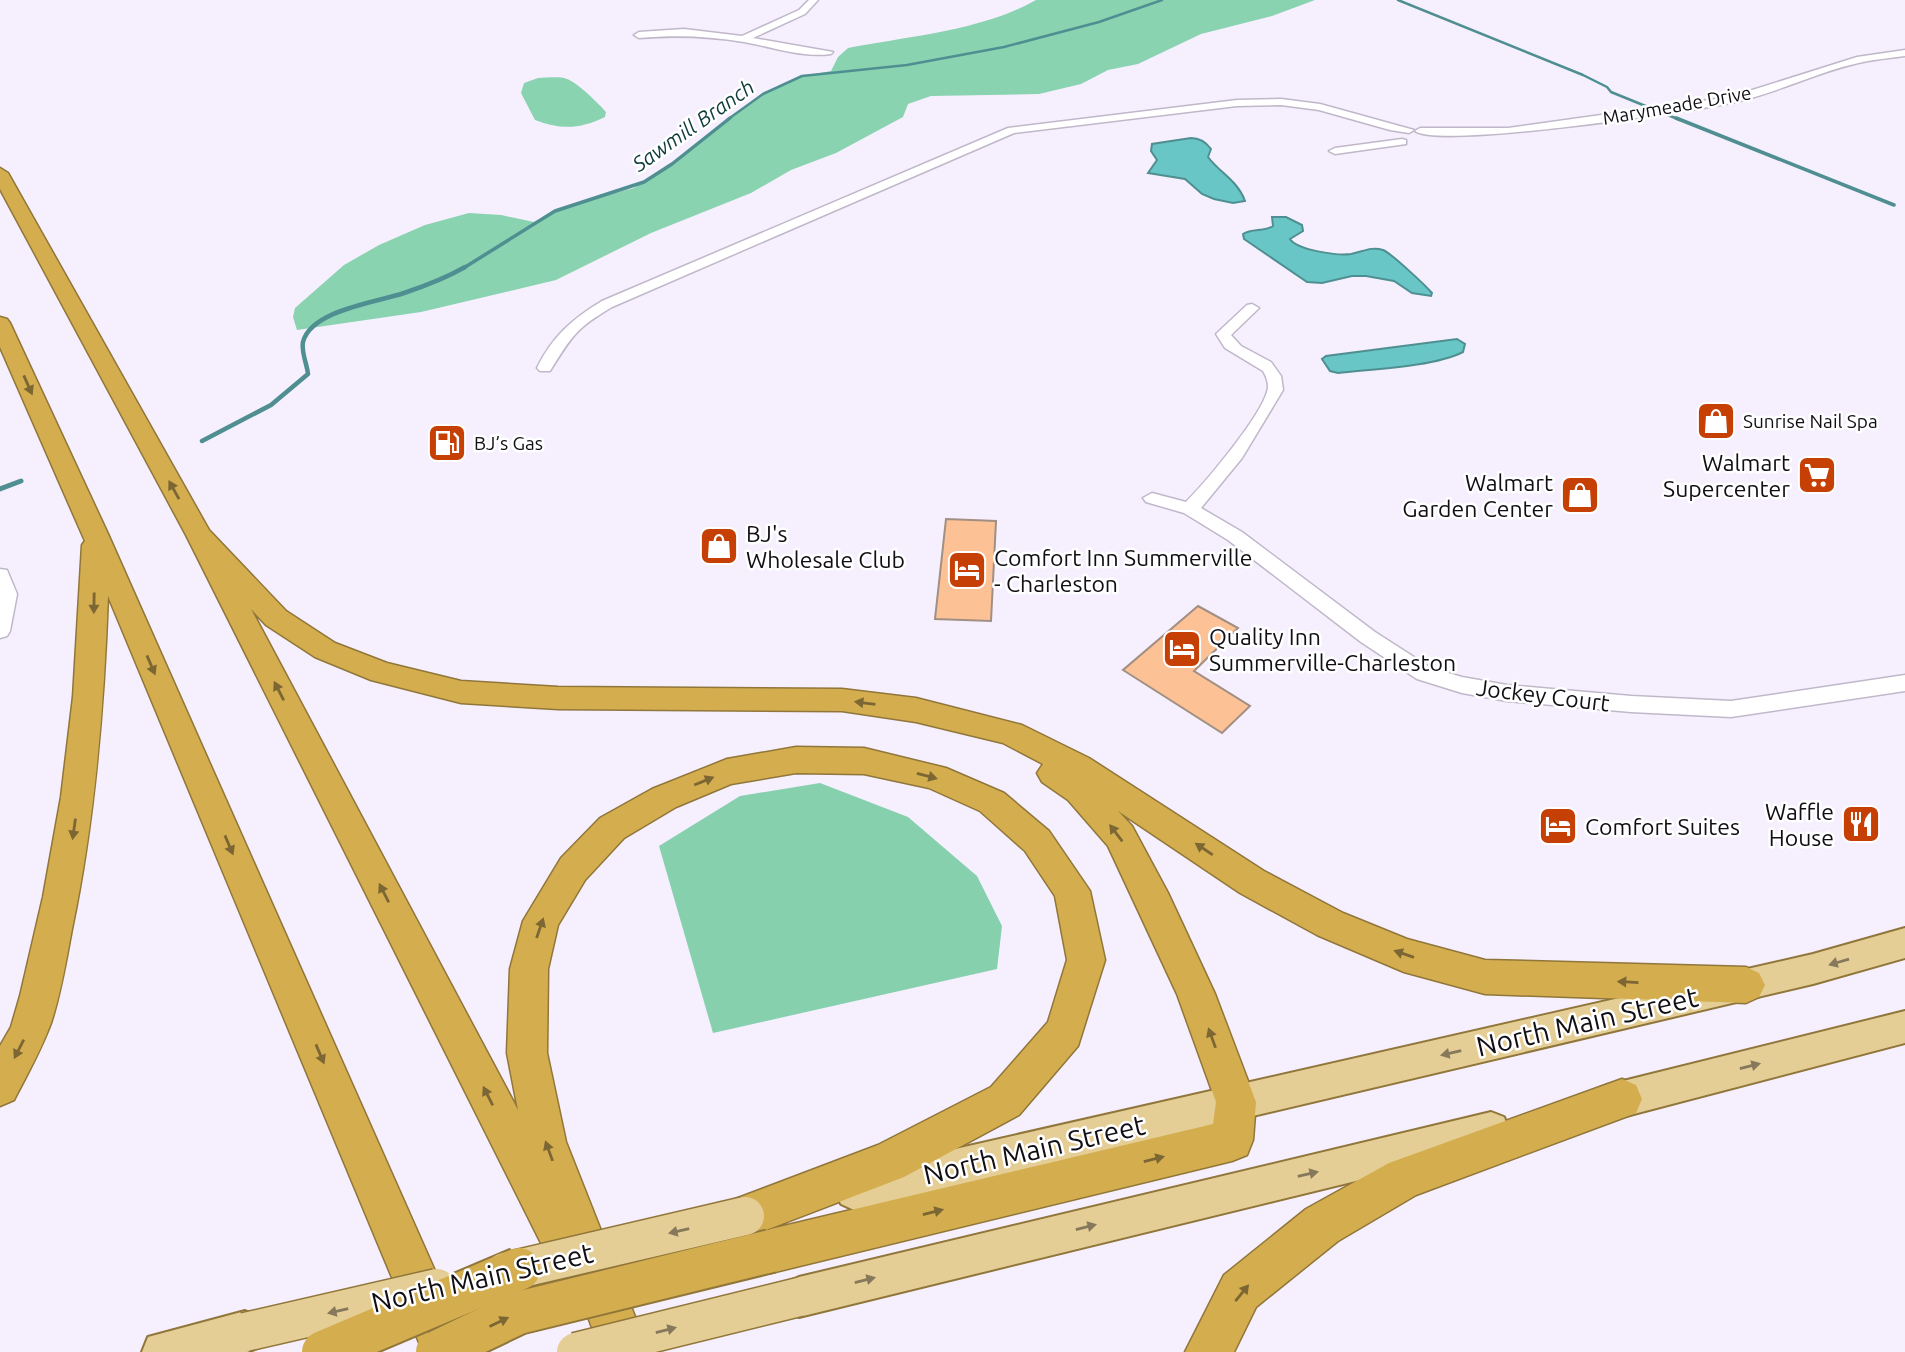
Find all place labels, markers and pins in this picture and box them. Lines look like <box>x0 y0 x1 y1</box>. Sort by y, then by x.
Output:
shop icon: Sunrise Nail Spa <box>1695 400 1737 442</box>
place label: Sunrise Nail Spa <box>1743 410 1878 432</box>
fuel station icon: BJ’s Gas <box>426 422 468 464</box>
place label: BJ’s Gas <box>474 432 543 454</box>
place label: Walmart Supercenter <box>1663 450 1790 501</box>
supermarket icon: Walmart Supercenter <box>1796 454 1838 496</box>
place label: Walmart Garden Center <box>1402 470 1553 521</box>
shop icon: Walmart Garden Center <box>1559 474 1601 516</box>
place label: BJ's Wholesale Club <box>746 521 905 572</box>
shop icon: BJ's Wholesale Club <box>698 525 740 567</box>
place label: Comfort Inn Summerville - Charleston <box>994 545 1252 596</box>
hotel icon: Comfort Inn Summerville - Charleston <box>946 549 988 591</box>
place label: Quality Inn Summerville-Charleston <box>1209 624 1456 675</box>
hotel icon: Quality Inn Summerville-Charleston <box>1161 628 1203 670</box>
place label: Waffle House <box>1765 799 1834 850</box>
restaurant icon: Waffle House <box>1840 803 1882 845</box>
hotel icon: Comfort Suites <box>1537 805 1579 847</box>
place label: Comfort Suites <box>1585 814 1740 839</box>

